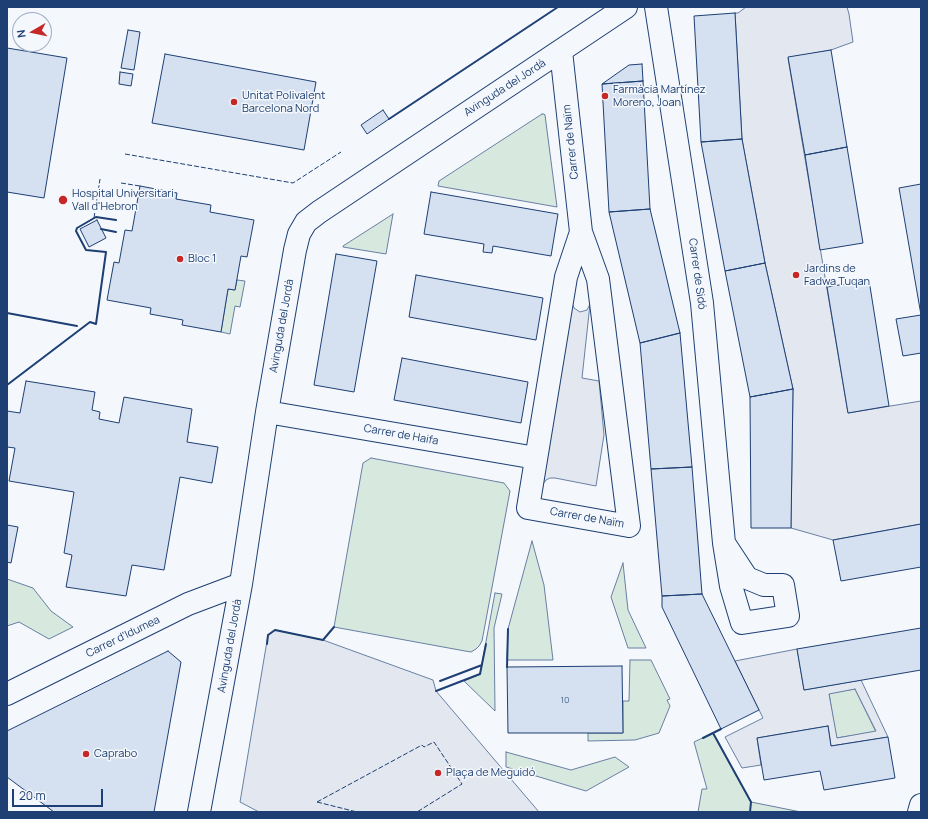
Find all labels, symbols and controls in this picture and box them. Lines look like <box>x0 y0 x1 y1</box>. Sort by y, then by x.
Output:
north arrow <box>12 12 52 52</box>
text: N <box>13 29 29 39</box>
street label: Avinguda del Jordà <box>462 57 548 119</box>
place label: Farmàcia Martínez Moreno, Joan <box>613 83 706 109</box>
place label: Unitat Polivalent Barcelona Nord <box>242 89 325 115</box>
marker: Farmàcia Martínez Moreno, Joan <box>600 91 610 101</box>
marker: Unitat Polivalent Barcelona Nord <box>229 97 239 107</box>
street label: Carrer de Naïm <box>561 104 581 180</box>
place label: Hospital Universitari Vall d'Hebron <box>72 187 174 213</box>
marker: Hospital Universitari Vall d'Hebron <box>57 194 69 206</box>
street label: Carrer de Sidó <box>685 237 709 311</box>
place label: Bloc 1 <box>188 252 216 266</box>
marker: Bloc 1 <box>175 254 185 264</box>
place label: Jardins de Fadwa Tuqan <box>804 262 870 288</box>
marker: Jardins de Fadwa Tuqan <box>791 270 801 280</box>
street label: Avinguda del Jordà <box>267 278 297 374</box>
street label: Carrer de Haifa <box>363 422 439 448</box>
street label: Carrer de Naïm <box>549 505 625 531</box>
street label: Avinguda del Jordà <box>215 598 245 694</box>
street label: Carrer d'Idumea <box>84 613 162 661</box>
house number: 10 <box>561 695 569 705</box>
place label: Caprabo <box>94 747 137 761</box>
marker: Caprabo <box>81 749 91 759</box>
place label: Plaça de Meguidó <box>446 766 535 780</box>
marker: Plaça de Meguidó <box>433 768 443 778</box>
scale bar <box>14 781 105 807</box>
text: 20 m <box>19 787 46 804</box>

